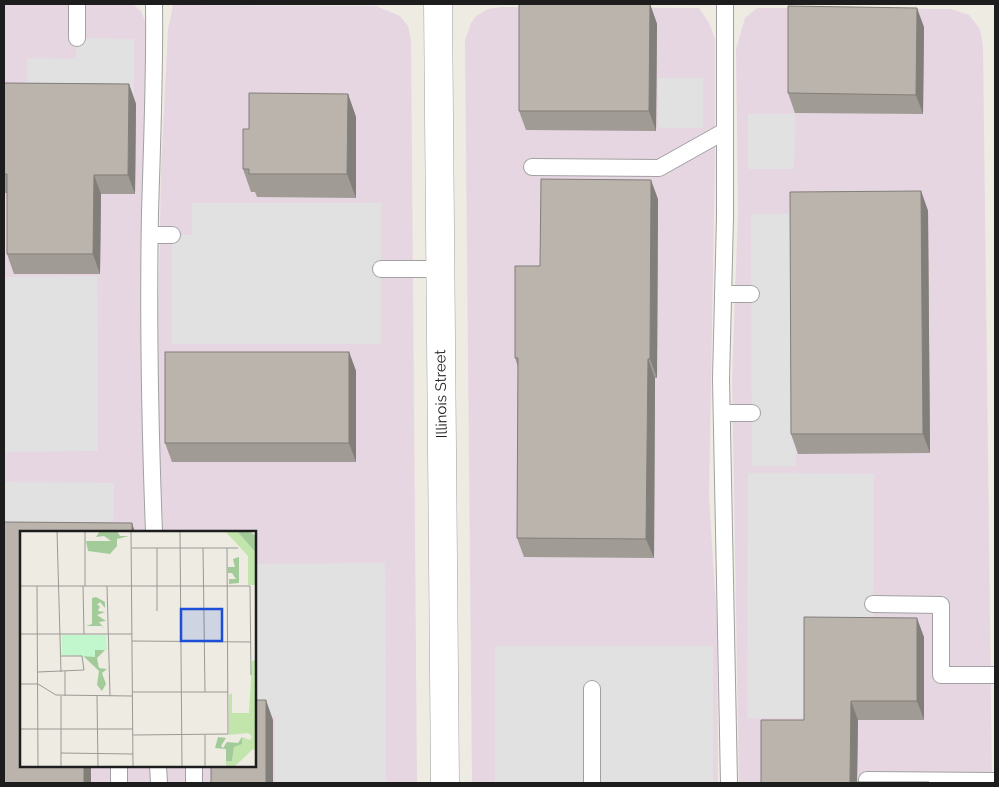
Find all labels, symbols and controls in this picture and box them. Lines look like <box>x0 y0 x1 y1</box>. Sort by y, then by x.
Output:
street label: Illinois Street <box>431 349 451 439</box>
inset map <box>20 531 256 767</box>

